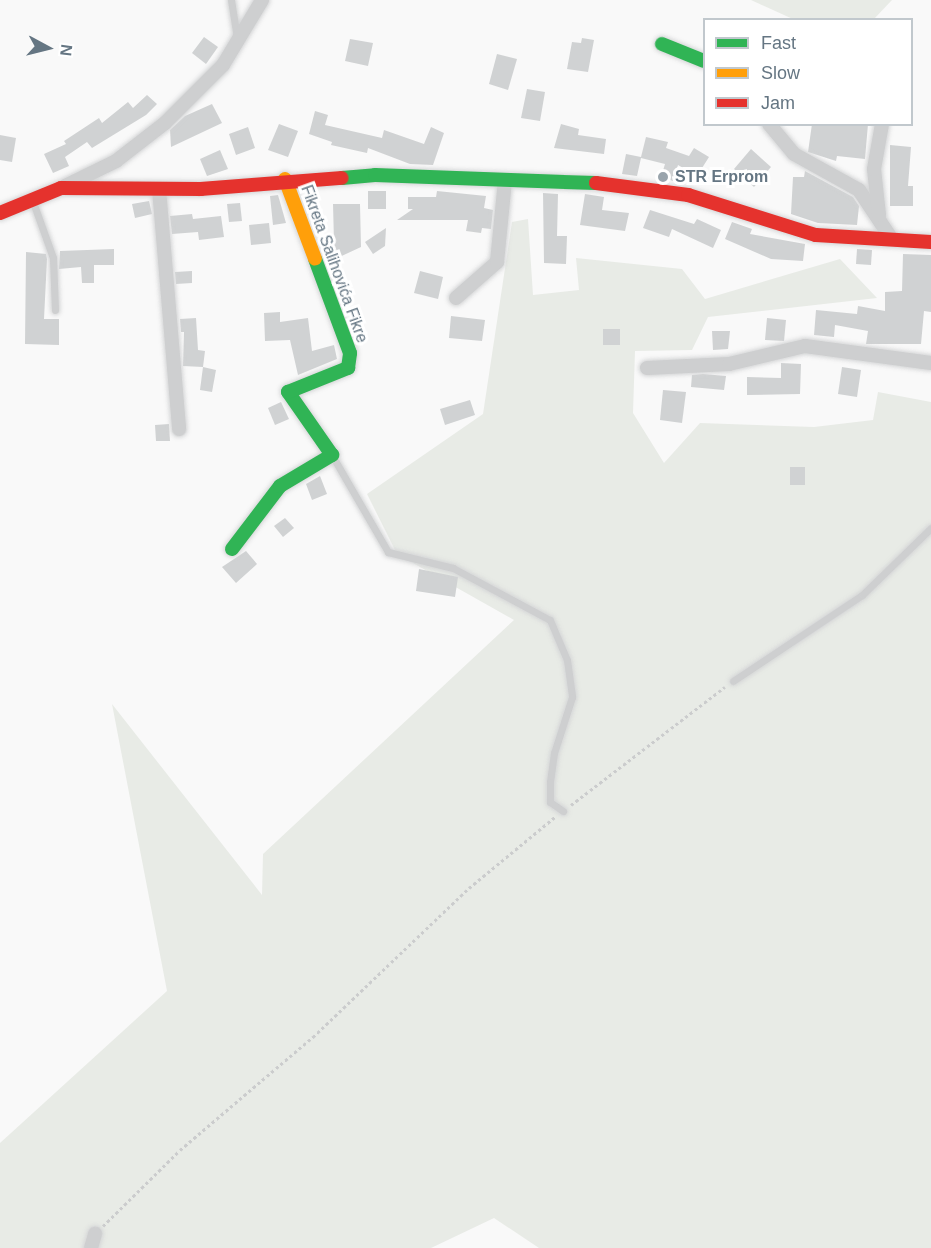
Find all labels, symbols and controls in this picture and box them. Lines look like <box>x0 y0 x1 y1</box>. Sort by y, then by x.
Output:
north arrow <box>18 18 78 78</box>
legend <box>703 18 913 126</box>
text: Fast <box>761 33 796 53</box>
text: N <box>57 43 76 57</box>
text: Slow <box>761 63 800 83</box>
text: Jam <box>761 93 795 113</box>
place label: STR Erprom <box>675 167 768 187</box>
marker: STR Erprom <box>656 170 670 184</box>
street label: Fikreta Salihovića Fikre <box>297 183 371 345</box>

